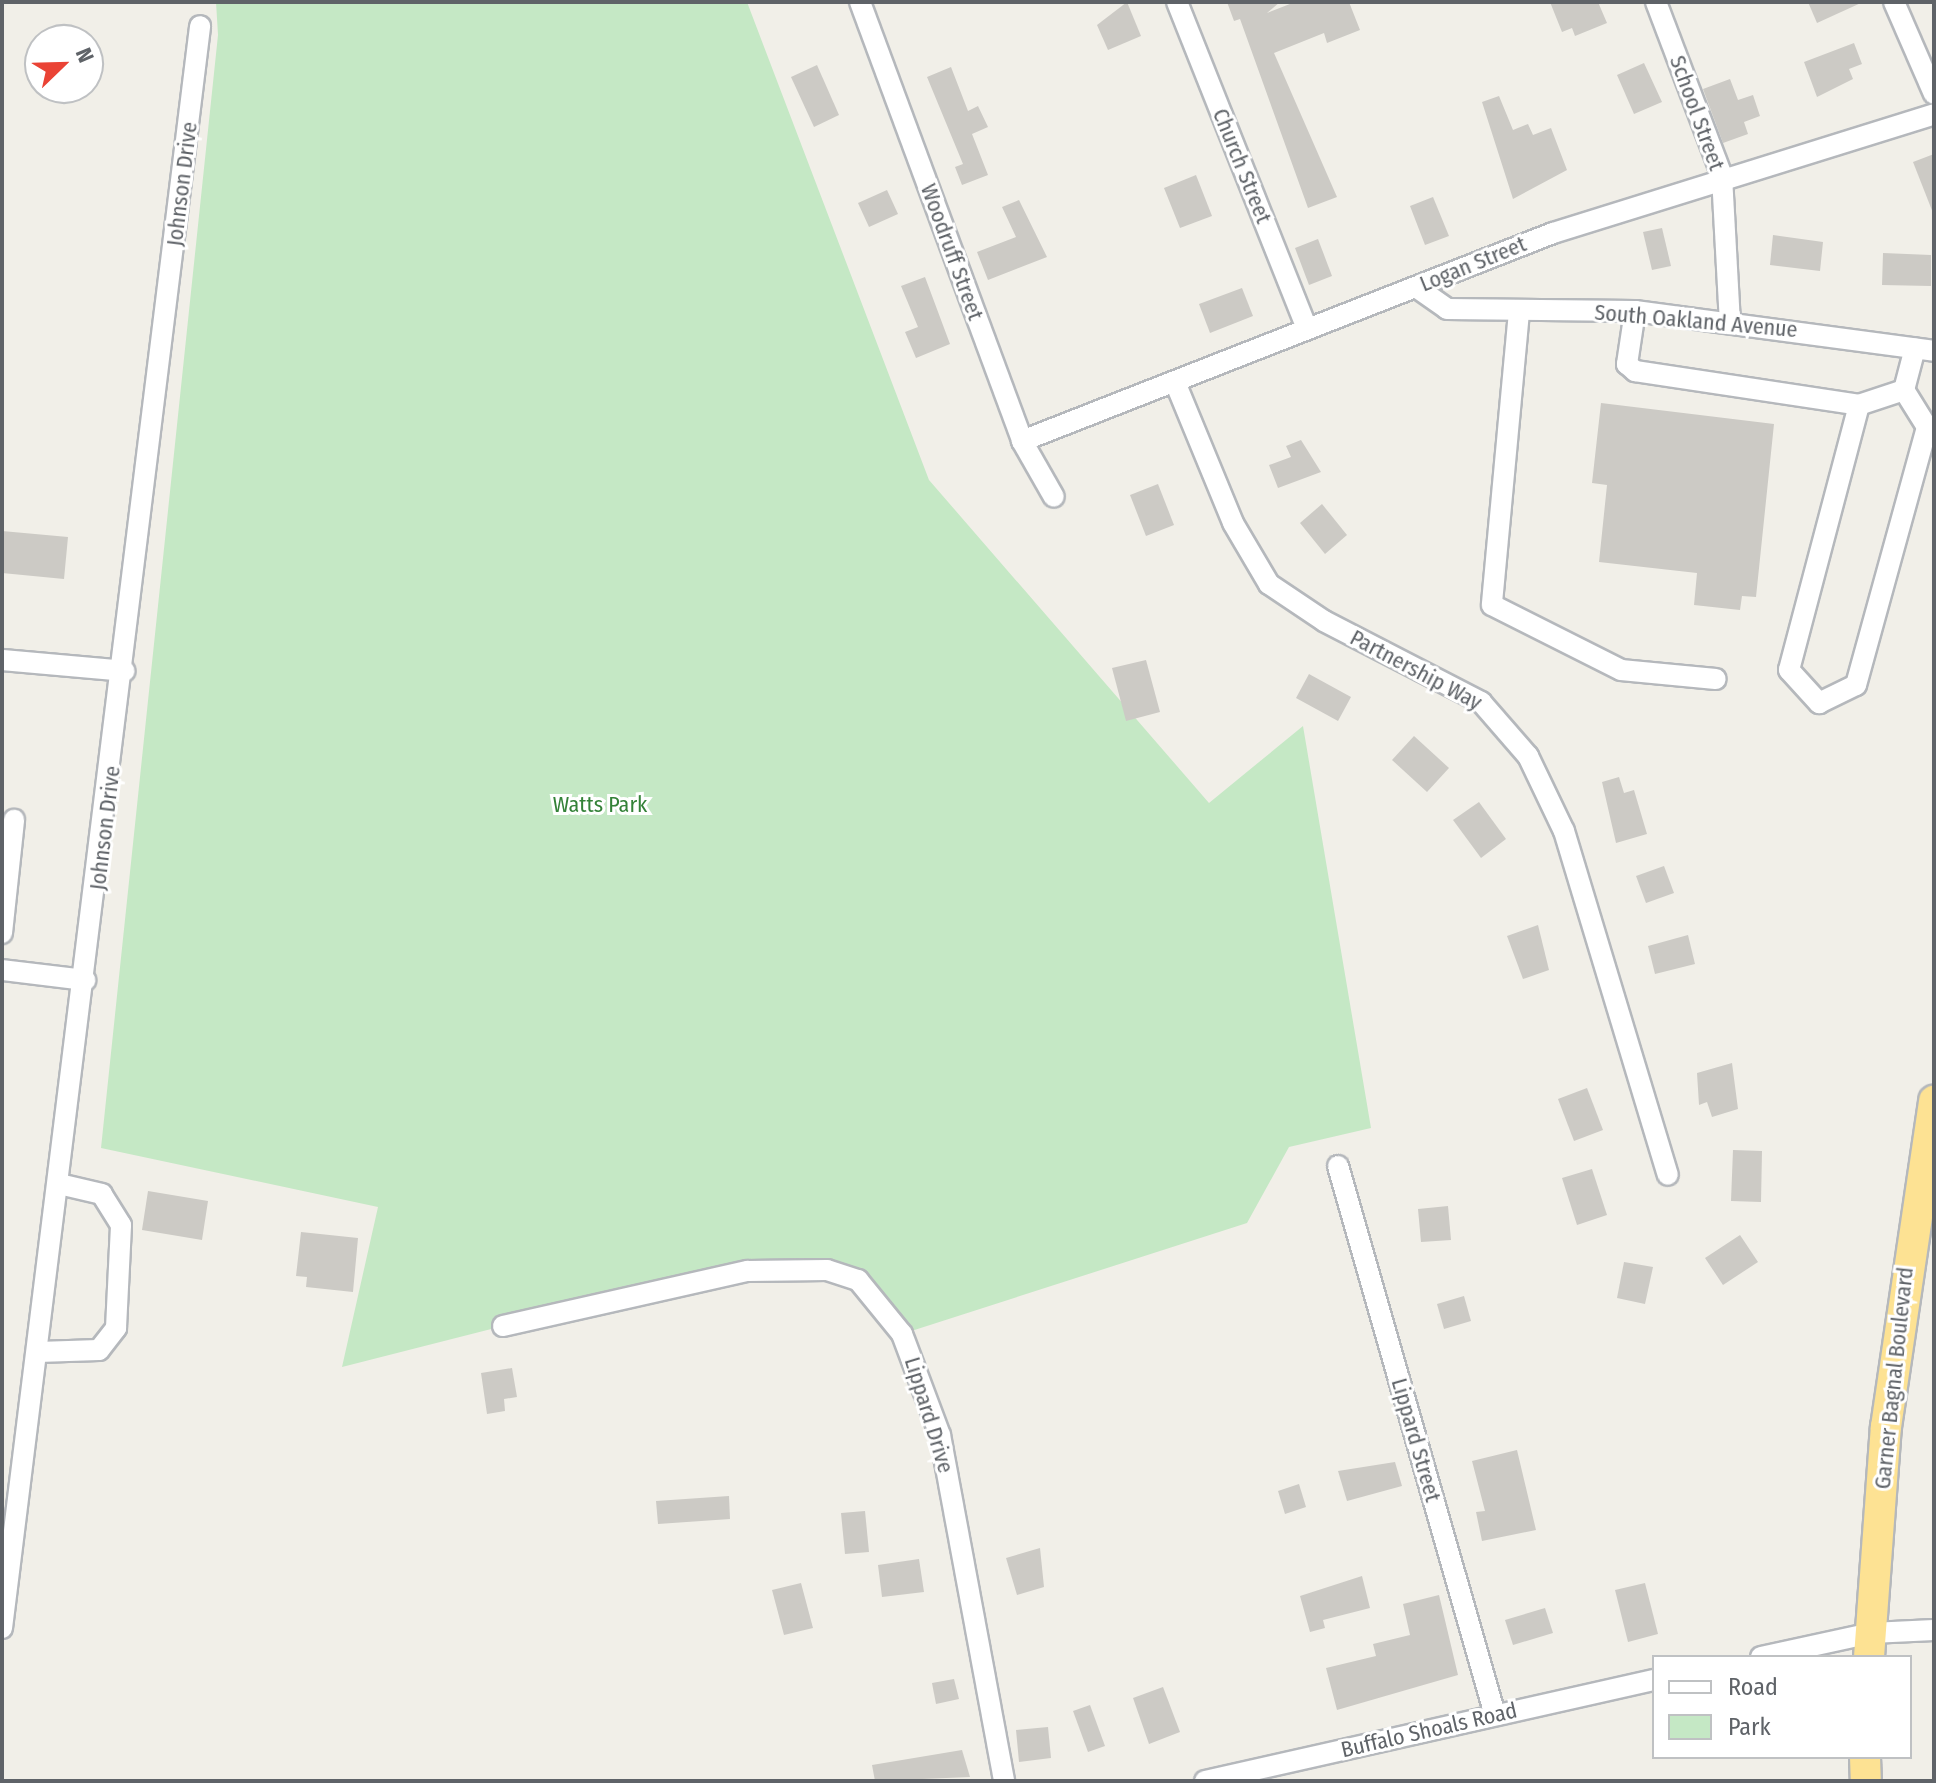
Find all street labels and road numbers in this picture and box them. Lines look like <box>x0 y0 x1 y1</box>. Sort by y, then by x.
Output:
street label: School Street <box>1664 52 1730 174</box>
street label: Church Street <box>1207 105 1277 227</box>
street label: Johnson Drive <box>161 120 203 248</box>
street label: Woodruff Street <box>915 180 989 324</box>
street label: Logan Street <box>1416 231 1530 297</box>
street label: South Oakland Avenue <box>1593 299 1799 343</box>
street label: Partnership Way <box>1346 624 1486 716</box>
street label: Johnson Drive <box>84 764 126 892</box>
street label: Garner Bagnal Boulevard <box>1869 1266 1919 1490</box>
street label: Lippard Drive <box>899 1354 959 1476</box>
street label: Lippard Street <box>1386 1375 1446 1505</box>
street label: Buffalo Shoals Road <box>1338 1697 1520 1763</box>

